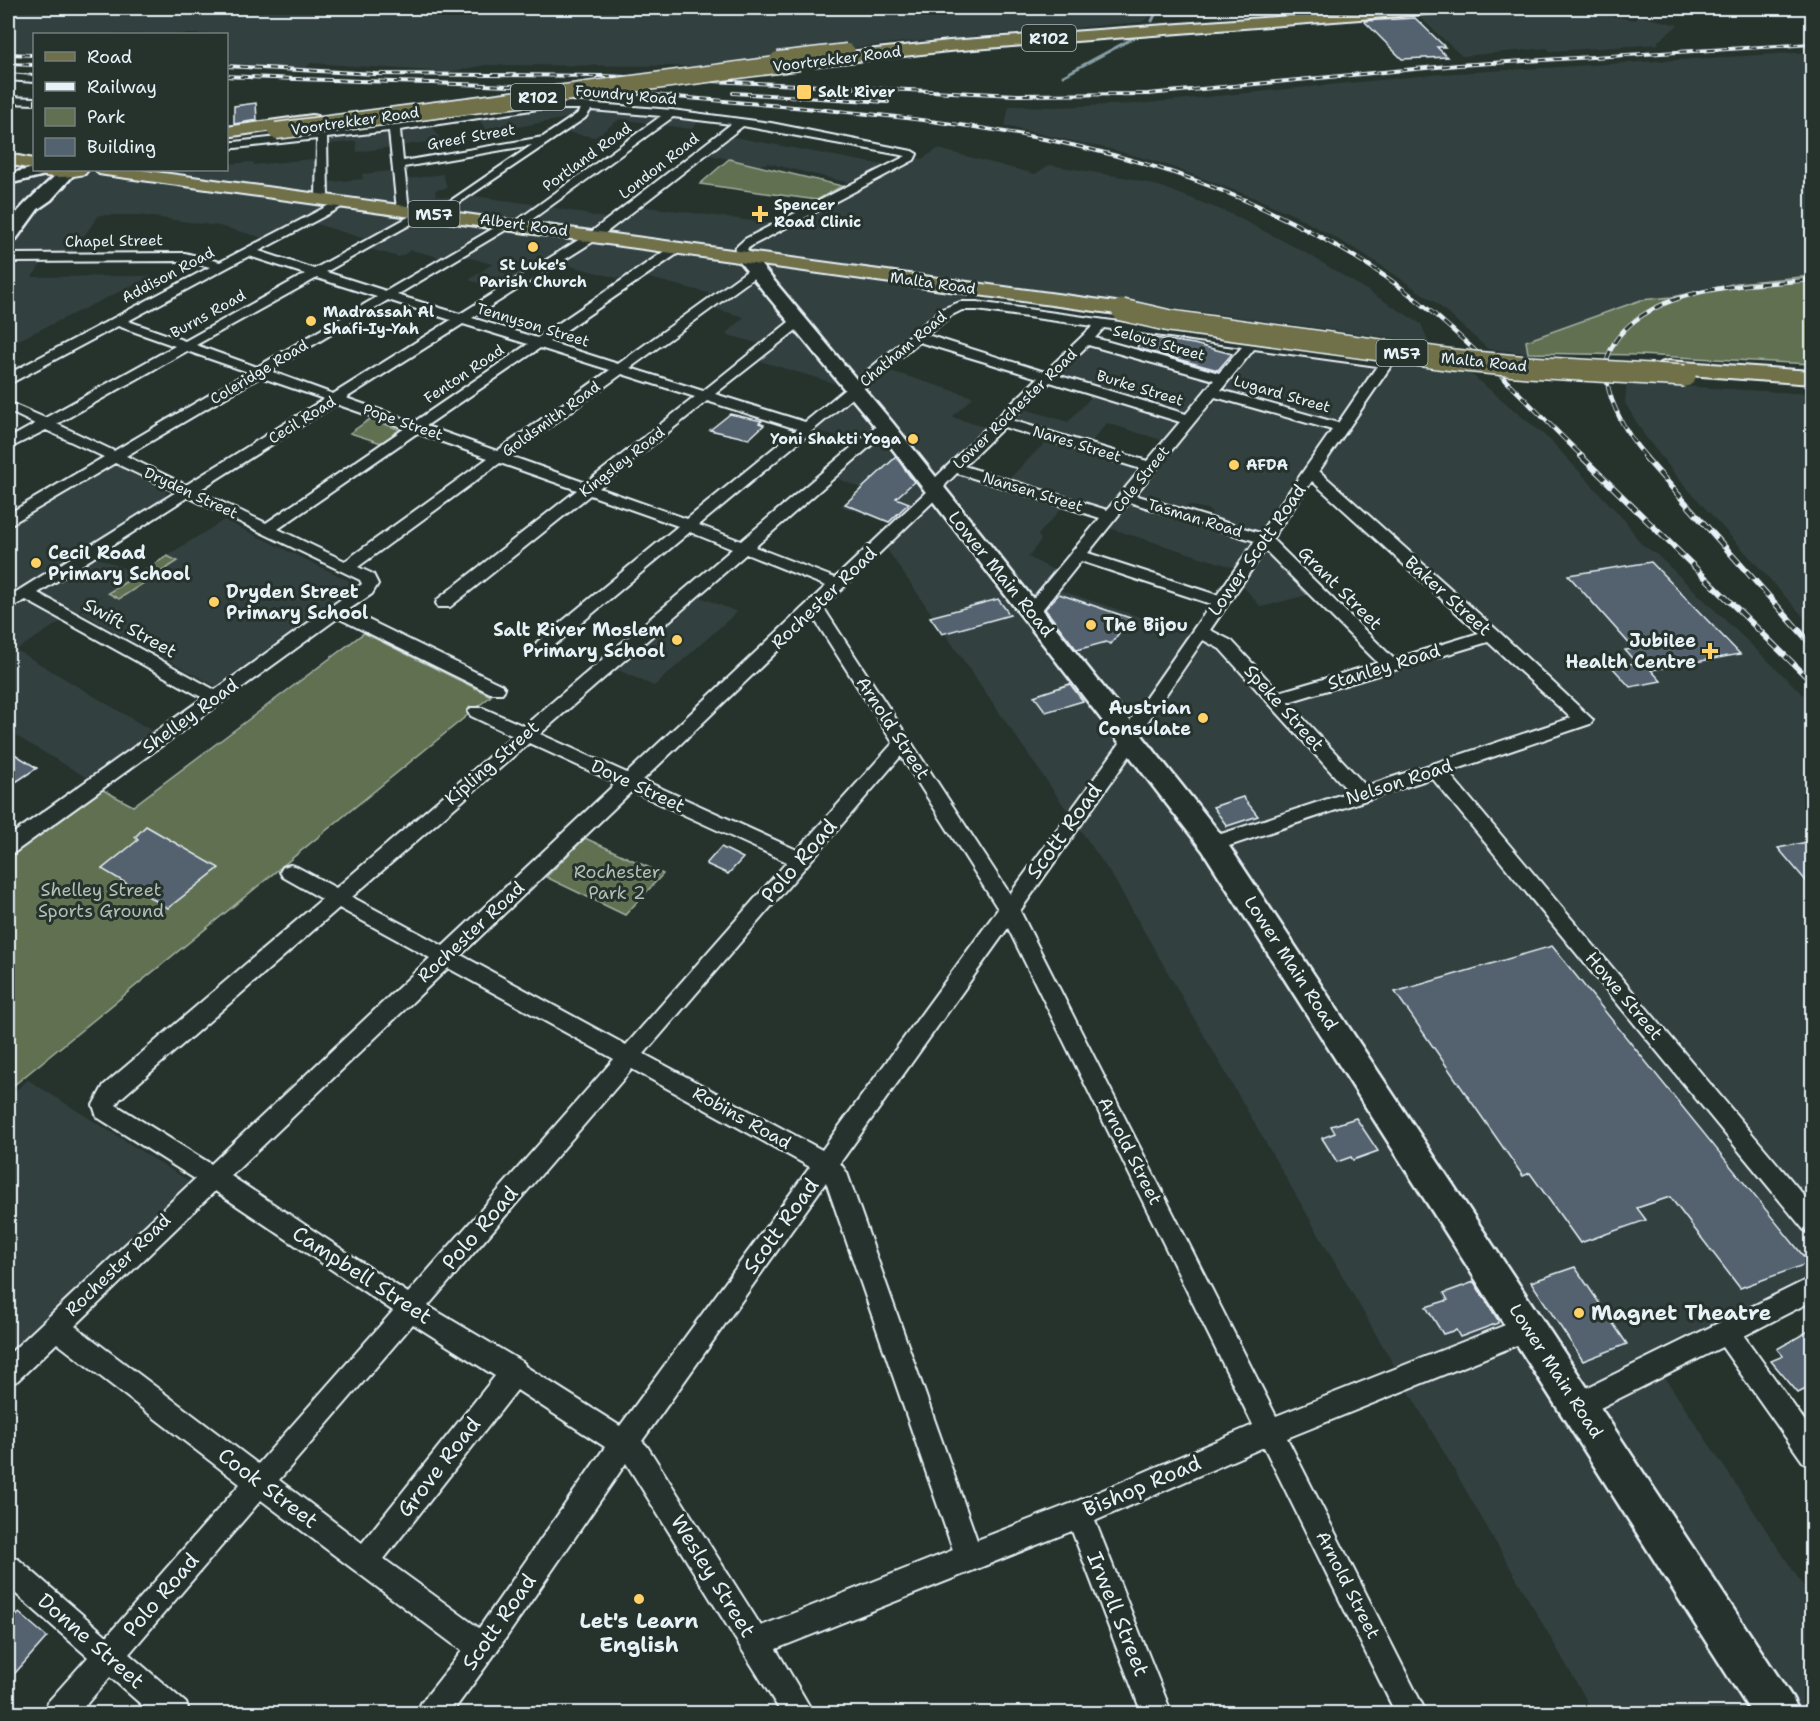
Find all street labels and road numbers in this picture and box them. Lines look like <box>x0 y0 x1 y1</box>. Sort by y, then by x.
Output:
road number: R102 <box>1022 25 1076 51</box>
street label: Voortrekker Road <box>772 41 903 77</box>
street label: Foundry Road <box>574 81 678 109</box>
road number: R102 <box>511 84 565 110</box>
street label: Voortrekker Road <box>290 102 421 140</box>
street label: Portland Road <box>539 118 636 196</box>
street label: Greef Street <box>425 119 517 155</box>
street label: London Road <box>615 128 704 204</box>
road number: M57 <box>408 201 460 227</box>
street label: Albert Road <box>479 209 570 241</box>
street label: Chapel Street <box>65 230 163 252</box>
street label: Addison Road <box>118 242 218 308</box>
street label: Malta Road <box>889 267 978 299</box>
street label: Burns Road <box>167 285 250 343</box>
street label: Tennyson Street <box>474 298 592 352</box>
street label: Chatham Road <box>855 306 951 391</box>
street label: Selous Street <box>1111 320 1207 366</box>
street label: Coleridge Road <box>206 335 312 409</box>
street label: Fenton Road <box>420 340 508 408</box>
road number: M57 <box>1376 340 1428 366</box>
street label: Lower Rochester Road <box>949 344 1082 474</box>
street label: Malta Road <box>1440 348 1528 377</box>
street label: Burke Street <box>1094 365 1186 411</box>
street label: Lugard Street <box>1231 371 1333 417</box>
street label: Goldsmith Road <box>498 376 604 461</box>
street label: Cecil Road <box>265 391 340 449</box>
street label: Pope Street <box>360 399 446 445</box>
street label: Nares Street <box>1030 421 1124 467</box>
street label: Kingsley Road <box>575 422 669 502</box>
street label: Cole Street <box>1108 442 1174 516</box>
street label: Dryden Street <box>141 463 241 523</box>
street label: Nansen Street <box>981 467 1085 517</box>
street label: Lower Scott Road <box>1202 479 1312 621</box>
street label: Tasman Road <box>1145 494 1245 542</box>
street label: Lower Main Road <box>943 506 1059 642</box>
street label: Rochester Road <box>766 541 882 655</box>
street label: Grant Street <box>1293 541 1387 635</box>
street label: Baker Street <box>1400 551 1497 641</box>
street label: Swift Street <box>79 593 181 664</box>
street label: Stanley Road <box>1325 639 1443 695</box>
street label: Speke Street <box>1239 660 1329 757</box>
street label: Arnold Street <box>851 672 935 784</box>
street label: Shelley Road <box>137 673 243 759</box>
street label: Kipling Street <box>440 715 544 811</box>
street label: Nelson Road <box>1343 753 1455 811</box>
street label: Dove Street <box>587 754 689 818</box>
street label: Scott Road <box>1020 777 1108 885</box>
street label: Polo Road <box>755 813 843 909</box>
street label: Rochester Road <box>412 876 530 988</box>
street label: Lower Main Road <box>1239 891 1343 1035</box>
street label: Howe Street <box>1580 947 1668 1045</box>
street label: Robins Road <box>688 1081 796 1155</box>
street label: Arnold Street <box>1092 1093 1168 1209</box>
street label: Scott Road <box>737 1172 825 1280</box>
street label: Polo Road <box>436 1180 524 1276</box>
street label: Rochester Road <box>60 1208 176 1322</box>
street label: Campbell Street <box>287 1219 437 1331</box>
street label: Lower Main Road <box>1504 1299 1608 1443</box>
street label: Grove Road <box>391 1411 487 1523</box>
street label: Cook Street <box>212 1441 324 1535</box>
street label: Bishop Road <box>1079 1449 1205 1523</box>
street label: Wesley Street <box>664 1509 762 1643</box>
street label: Arnold Street <box>1310 1527 1386 1643</box>
street label: Polo Road <box>117 1547 205 1643</box>
street label: Irwell Street <box>1080 1548 1156 1680</box>
street label: Scott Road <box>455 1568 543 1676</box>
street label: Donne Street <box>32 1587 150 1695</box>

